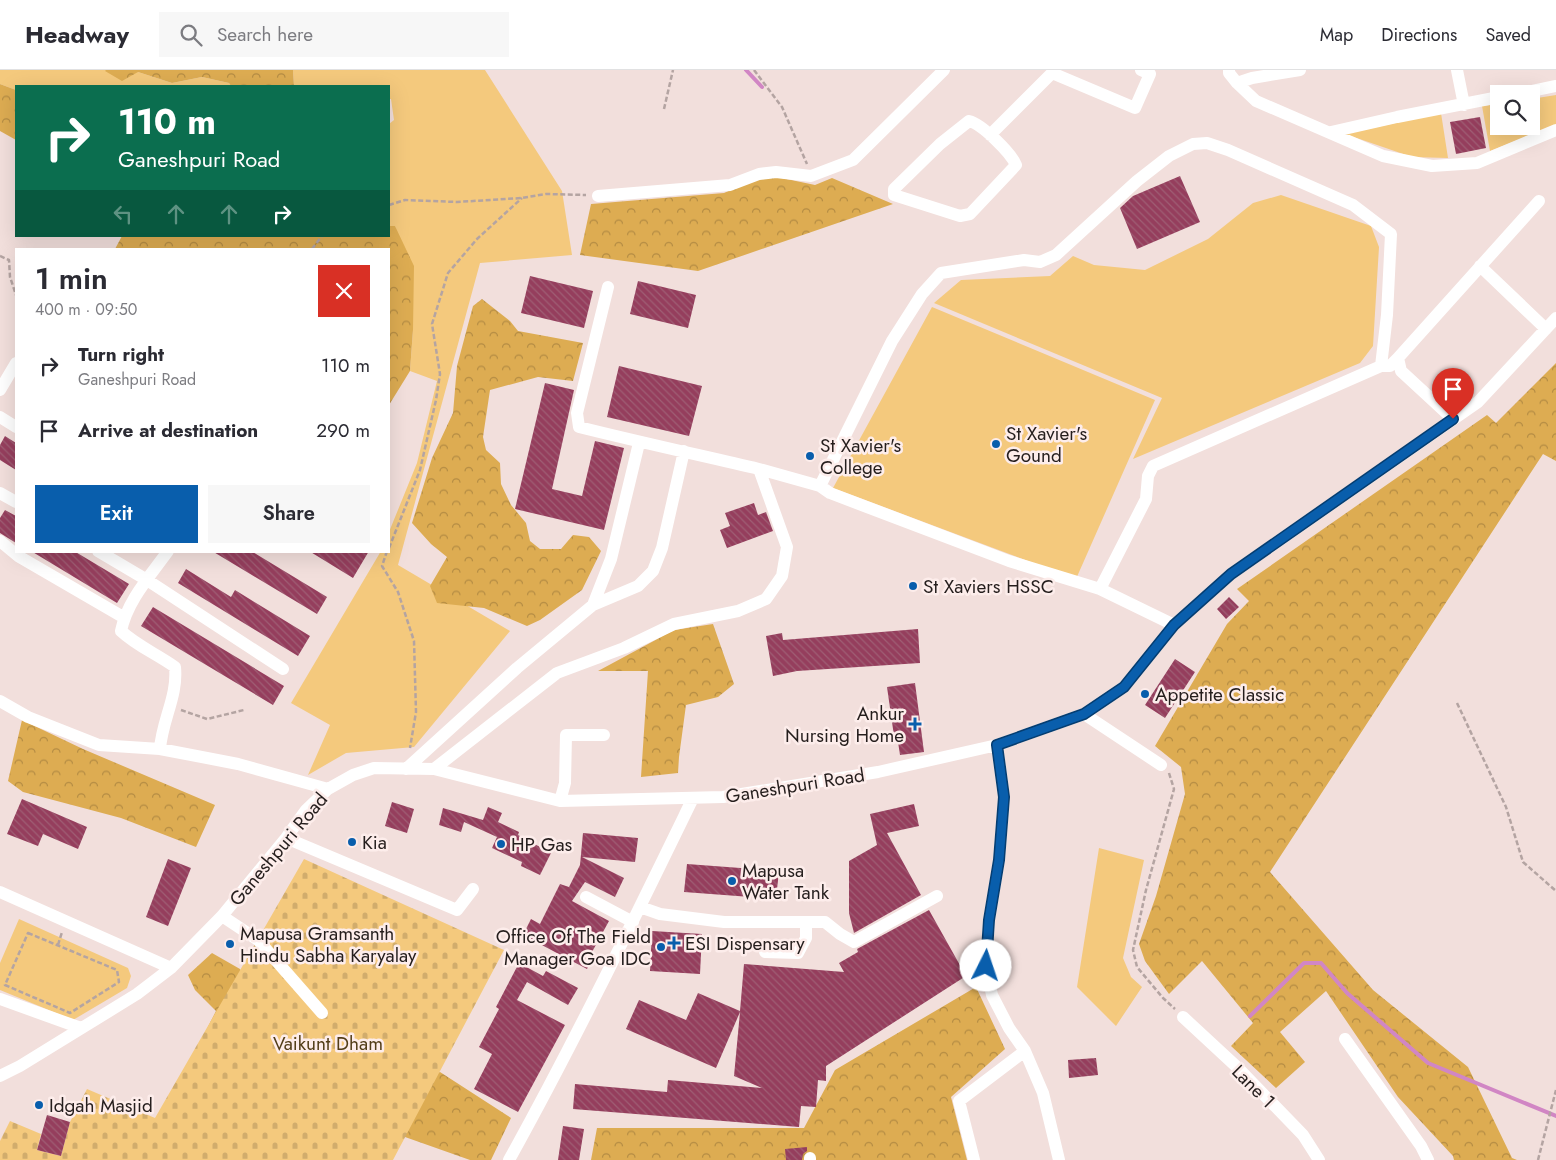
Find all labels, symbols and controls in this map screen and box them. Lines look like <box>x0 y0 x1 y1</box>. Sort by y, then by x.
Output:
search box <box>159 12 509 57</box>
text: Headway <box>25 17 129 52</box>
icon: search <box>177 21 205 49</box>
text: Search here <box>217 21 313 48</box>
text: Map <box>1320 22 1353 48</box>
text: Directions <box>1381 22 1457 48</box>
text: Saved <box>1485 22 1531 48</box>
map controls <box>1490 85 1540 135</box>
button: search <box>1490 85 1540 135</box>
text: 110 m <box>118 97 216 147</box>
icon: right <box>35 105 100 170</box>
text: Ganeshpuri Road <box>118 143 280 175</box>
icon: left <box>109 200 137 228</box>
icon: ahead <box>162 200 190 228</box>
icon: ahead <box>215 200 243 228</box>
icon: right <box>268 200 296 228</box>
text: 1 min <box>35 257 108 300</box>
button: close <box>318 265 370 317</box>
text: 400 m · 09:50 <box>35 298 137 321</box>
text: Turn right <box>78 341 164 368</box>
icon: right <box>35 352 63 380</box>
text: 110 m <box>321 352 370 379</box>
text: Ganeshpuri Road <box>78 368 196 391</box>
pin <box>1432 368 1474 419</box>
icon: arrive <box>1439 375 1467 403</box>
icon: arrive <box>35 417 63 445</box>
text: Arrive at destination <box>78 417 258 444</box>
text: 290 m <box>316 417 370 444</box>
place label: St Xavier's Gound <box>1006 420 1087 469</box>
place label: St Xavier's College <box>820 432 901 481</box>
marker: St Xavier's Gound <box>990 438 1002 450</box>
marker: St Xavier's College <box>804 450 816 462</box>
button: Exit <box>35 485 198 543</box>
button: Share <box>208 485 370 543</box>
place label: St Xaviers HSSC <box>923 573 1054 600</box>
marker: St Xaviers HSSC <box>907 580 919 592</box>
place label: Appetite Classic <box>1155 681 1284 708</box>
marker: Appetite Classic <box>1139 688 1151 700</box>
place label: Ankur Nursing Home <box>785 700 904 749</box>
marker: Ankur Nursing Home <box>908 717 922 731</box>
street label: Ganeshpuri Road <box>724 761 866 810</box>
street label: Ganeshpuri Road <box>223 787 334 912</box>
place label: Kia <box>362 829 387 856</box>
place label: HP Gas <box>511 831 573 858</box>
marker: Kia <box>346 836 358 848</box>
marker: HP Gas <box>495 838 507 850</box>
place label: Mapusa Water Tank <box>742 857 830 906</box>
marker: Mapusa Water Tank <box>726 875 738 887</box>
place label: Mapusa Gramsanth Hindu Sabha Karyalay <box>240 920 417 969</box>
place label: Office Of The Field Manager Goa IDC <box>496 923 651 972</box>
place label: ESI Dispensary <box>685 930 805 957</box>
marker: ESI Dispensary <box>667 936 681 950</box>
marker: Mapusa Gramsanth Hindu Sabha Karyalay <box>224 938 236 950</box>
position arrow <box>959 939 1011 991</box>
marker: Office Of The Field Manager Goa IDC <box>655 941 667 953</box>
park label: Vaikunt Dham <box>273 1030 383 1057</box>
street label: Lane 1 <box>1226 1059 1281 1114</box>
place label: Idgah Masjid <box>49 1092 153 1119</box>
marker: Idgah Masjid <box>33 1099 45 1111</box>

